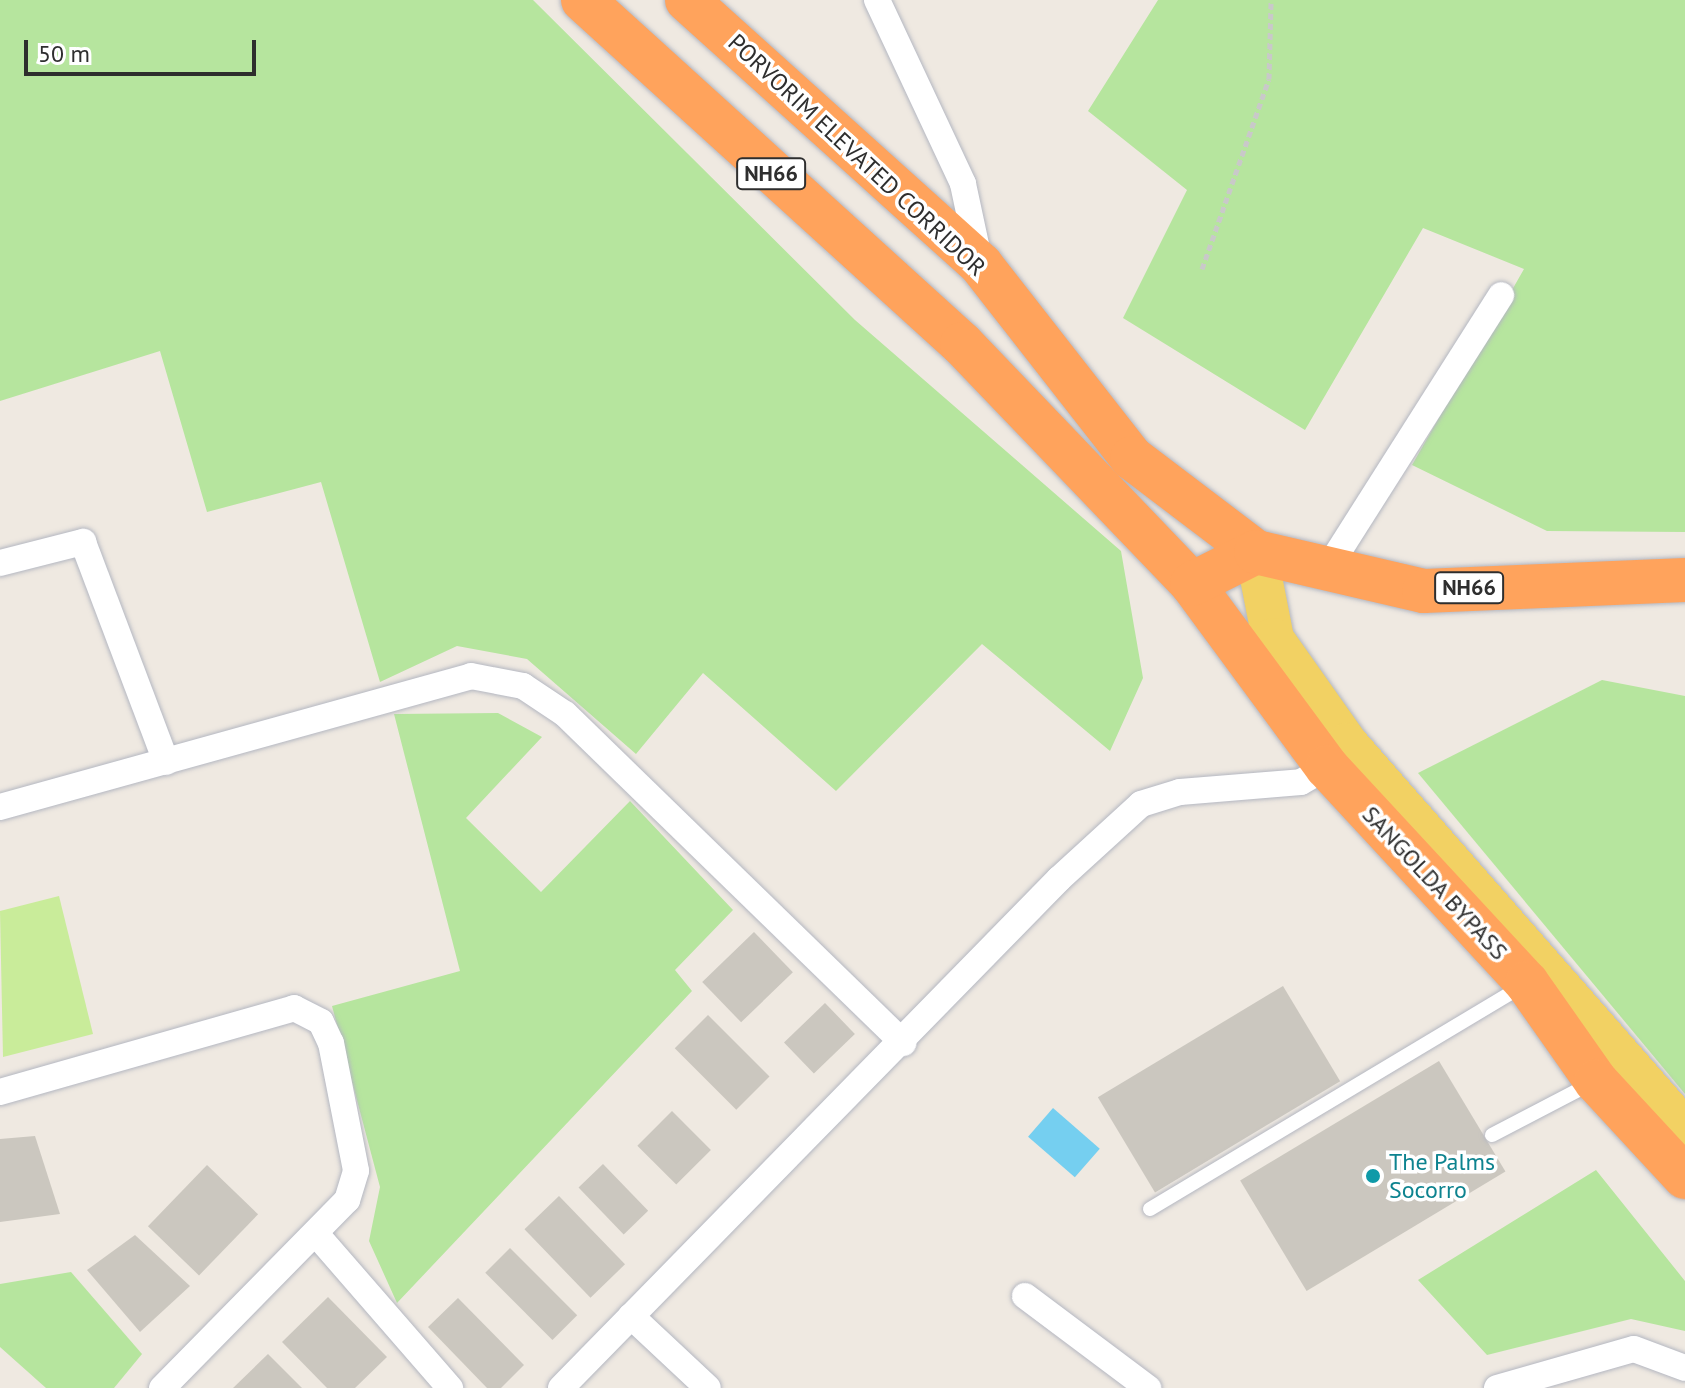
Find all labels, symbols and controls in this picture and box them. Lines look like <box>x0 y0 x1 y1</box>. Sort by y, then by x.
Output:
scale bar <box>28 24 260 74</box>
street label: PORVORIM ELEVATED CORRIDOR <box>722 28 992 282</box>
text: 50 m <box>38 38 90 69</box>
road number: NH66 <box>735 156 807 192</box>
road number: NH66 <box>1433 570 1505 606</box>
street label: SANGOLDA BYPASS <box>1356 800 1514 966</box>
place label: The Palms Socorro <box>1389 1148 1495 1204</box>
marker: The Palms Socorro <box>1364 1167 1382 1185</box>

